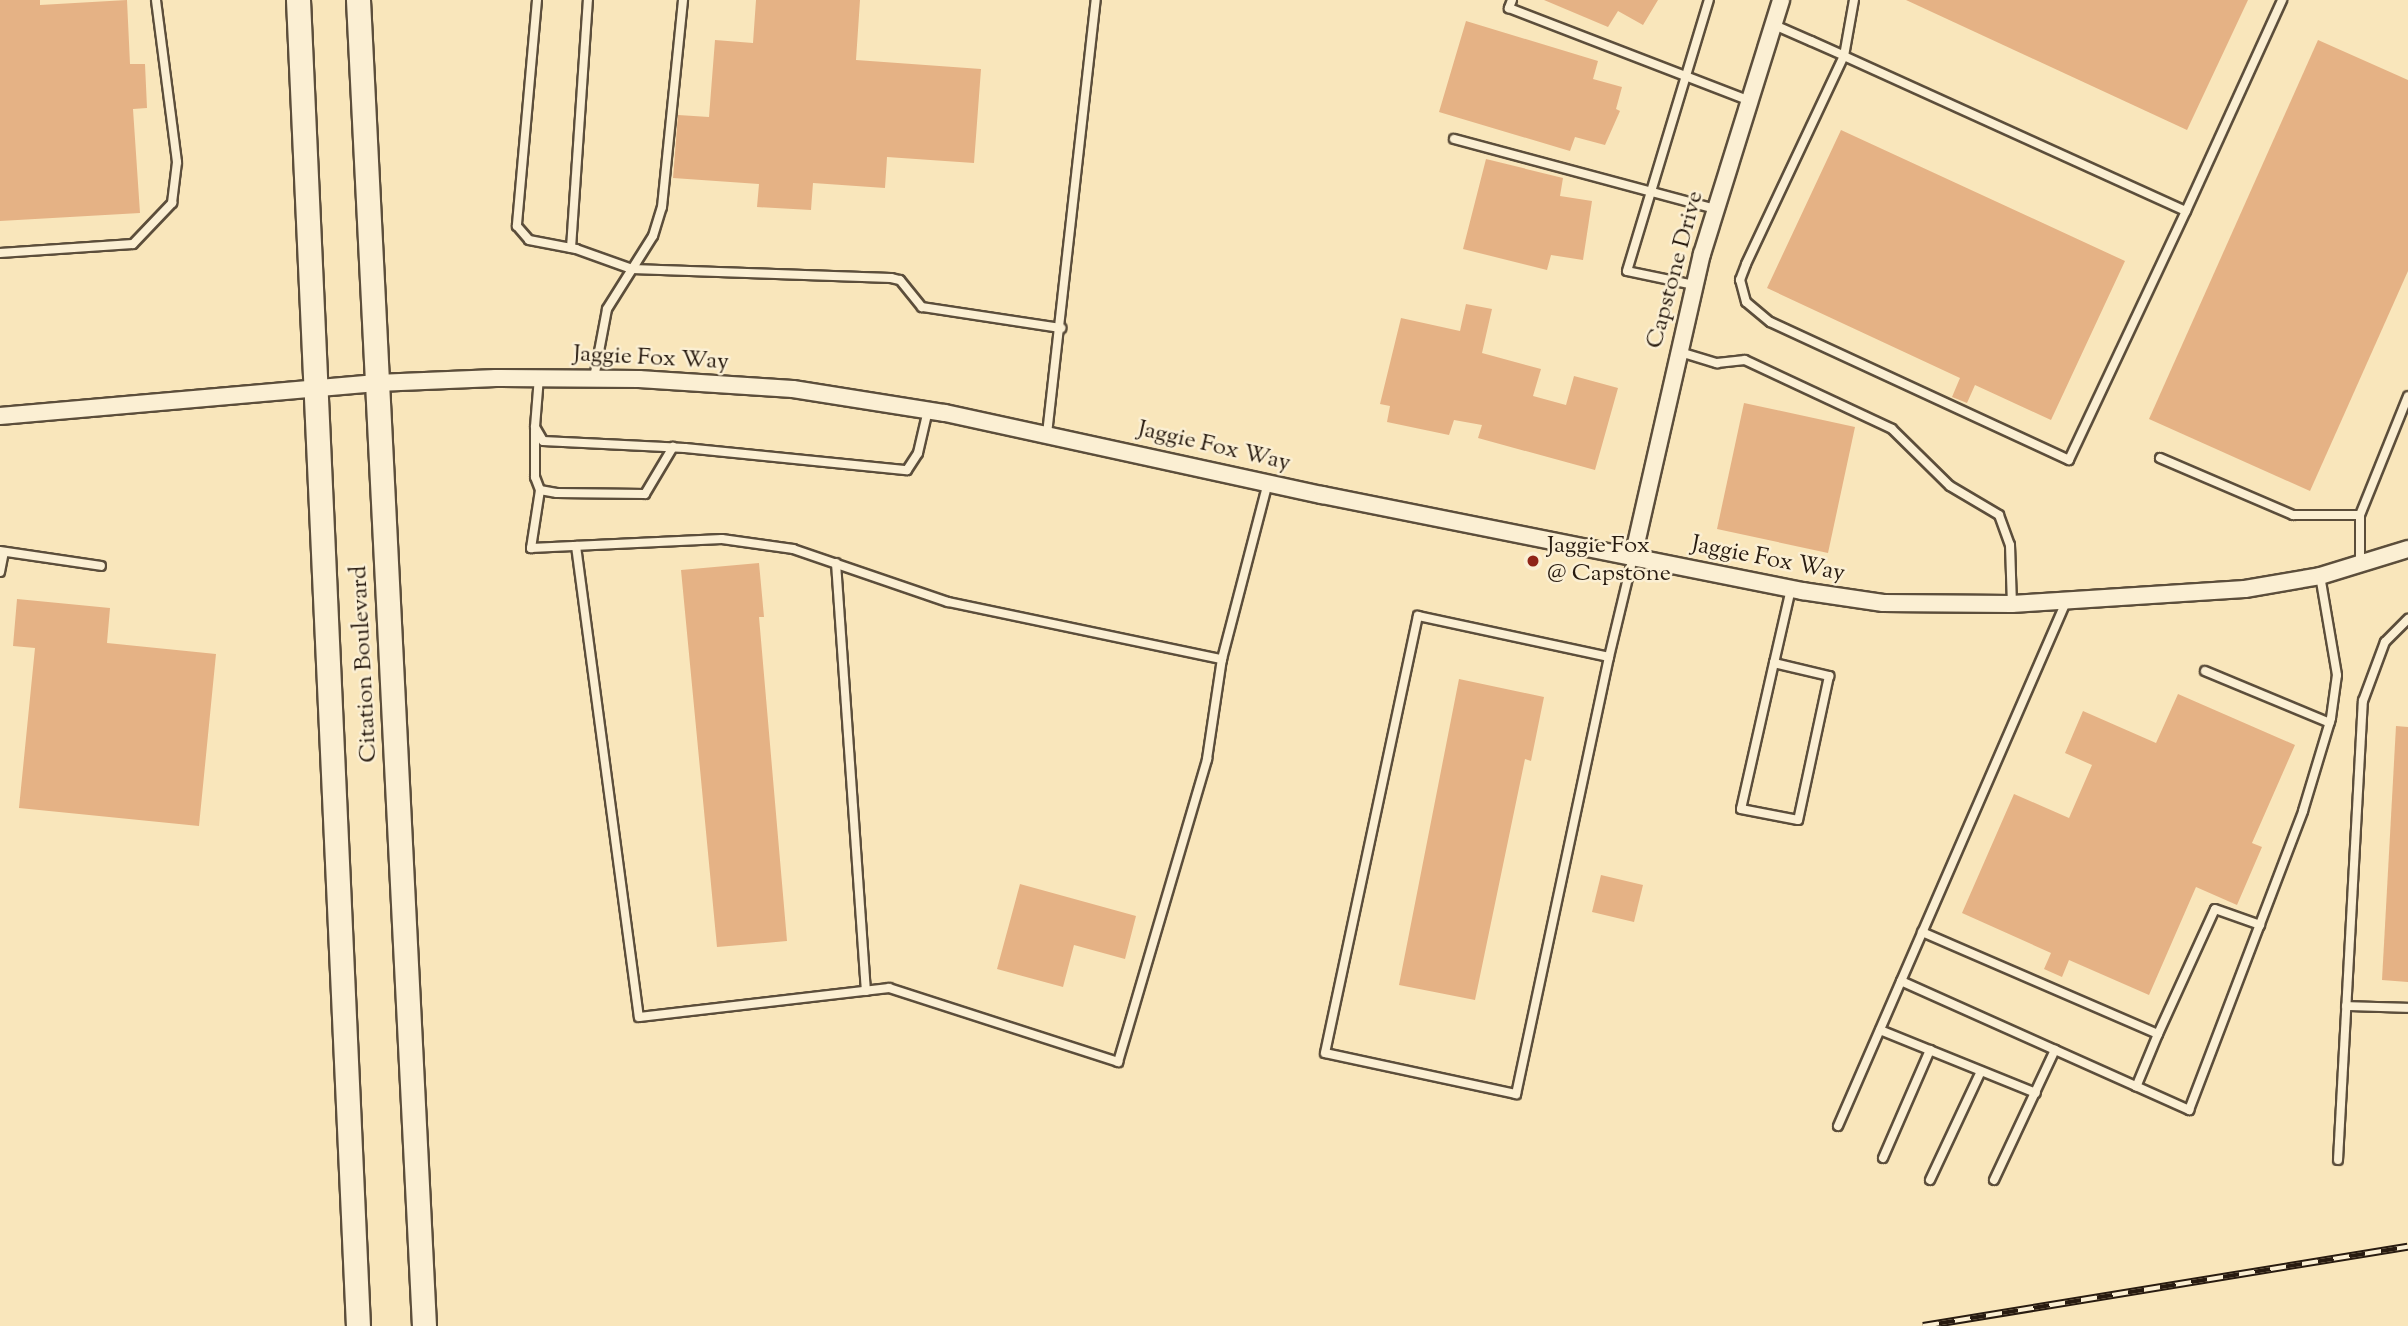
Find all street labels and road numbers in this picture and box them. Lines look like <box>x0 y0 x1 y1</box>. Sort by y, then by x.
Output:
street label: Capstone Drive <box>1641 188 1711 352</box>
street label: Jaggie Fox Way <box>572 341 730 377</box>
street label: Jaggie Fox Way <box>1135 415 1293 479</box>
street label: Jaggie Fox Way <box>1689 531 1847 589</box>
street label: Citation Boulevard <box>345 565 385 763</box>

